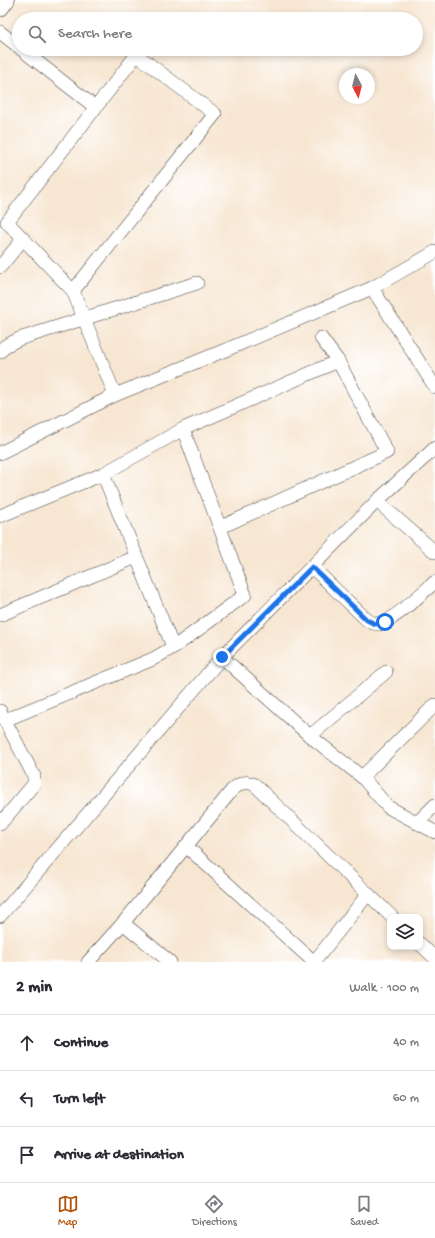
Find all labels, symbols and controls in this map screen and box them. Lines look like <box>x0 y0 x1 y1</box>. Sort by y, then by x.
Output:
search box <box>12 12 423 56</box>
icon: search <box>26 23 48 45</box>
text: Search here <box>58 25 132 43</box>
north arrow <box>339 68 375 104</box>
route start <box>376 613 394 631</box>
route end <box>213 648 231 666</box>
map controls <box>387 914 423 950</box>
button: layers <box>387 914 423 950</box>
text: 2 min <box>16 978 52 998</box>
text: Walk · 100 m <box>350 981 419 996</box>
icon: ahead <box>16 1032 38 1054</box>
text: Continue <box>54 1034 108 1052</box>
text: 40 m <box>393 1035 419 1050</box>
icon: left <box>16 1088 38 1110</box>
text: Turn left <box>54 1090 105 1108</box>
text: 60 m <box>393 1091 419 1106</box>
icon: arrive <box>16 1144 38 1166</box>
text: Arrive at destination <box>54 1146 184 1164</box>
tab: Map <box>57 1193 79 1229</box>
tab: Directions <box>192 1193 237 1229</box>
tab: Saved <box>350 1193 378 1229</box>

